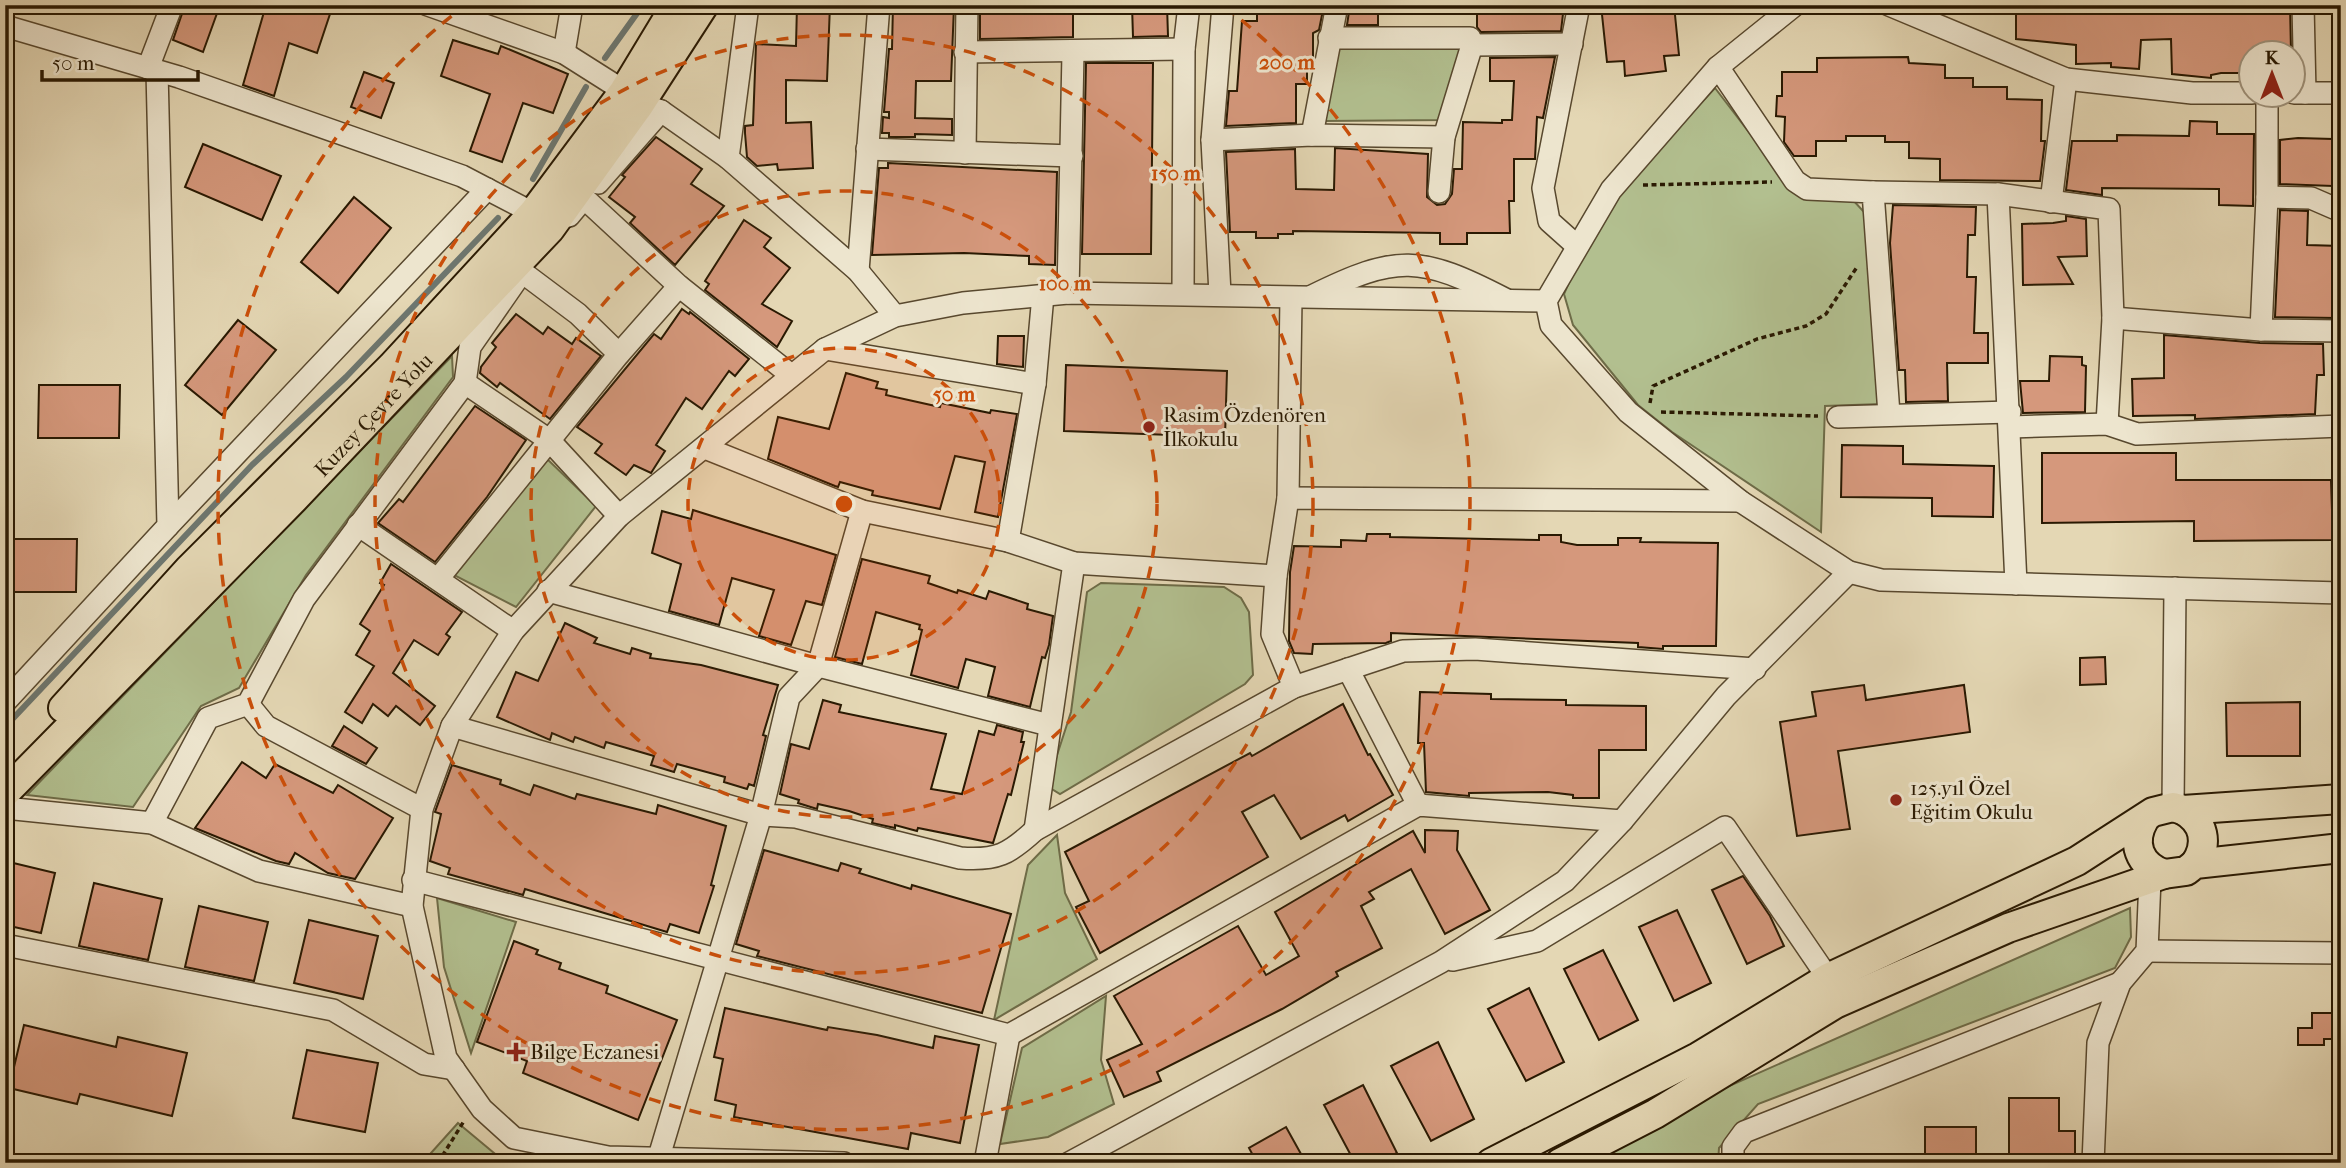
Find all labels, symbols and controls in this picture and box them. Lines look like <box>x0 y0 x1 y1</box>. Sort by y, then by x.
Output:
scale bar <box>42 38 198 82</box>
north arrow <box>2238 38 2308 108</box>
text: K <box>2265 47 2280 69</box>
text: 200 m <box>1259 50 1316 74</box>
text: 50 m <box>52 51 95 75</box>
text: 150 m <box>1151 161 1202 185</box>
text: 100 m <box>1039 271 1092 295</box>
street label: Kuzey Çevre Yolu <box>310 348 438 482</box>
text: 50 m <box>933 382 976 406</box>
place label: Rasim Özdenören İlkokulu <box>1163 403 1326 451</box>
marker: Rasim Özdenören İlkokulu <box>1141 419 1157 435</box>
centre of rings <box>832 492 856 516</box>
place label: 125.yıl Özel Eğitim Okulu <box>1910 776 2033 824</box>
marker: 125.yıl Özel Eğitim Okulu <box>1888 792 1904 808</box>
place label: Bilge Eczanesi <box>530 1040 659 1064</box>
marker: Bilge Eczanesi <box>508 1044 524 1060</box>

